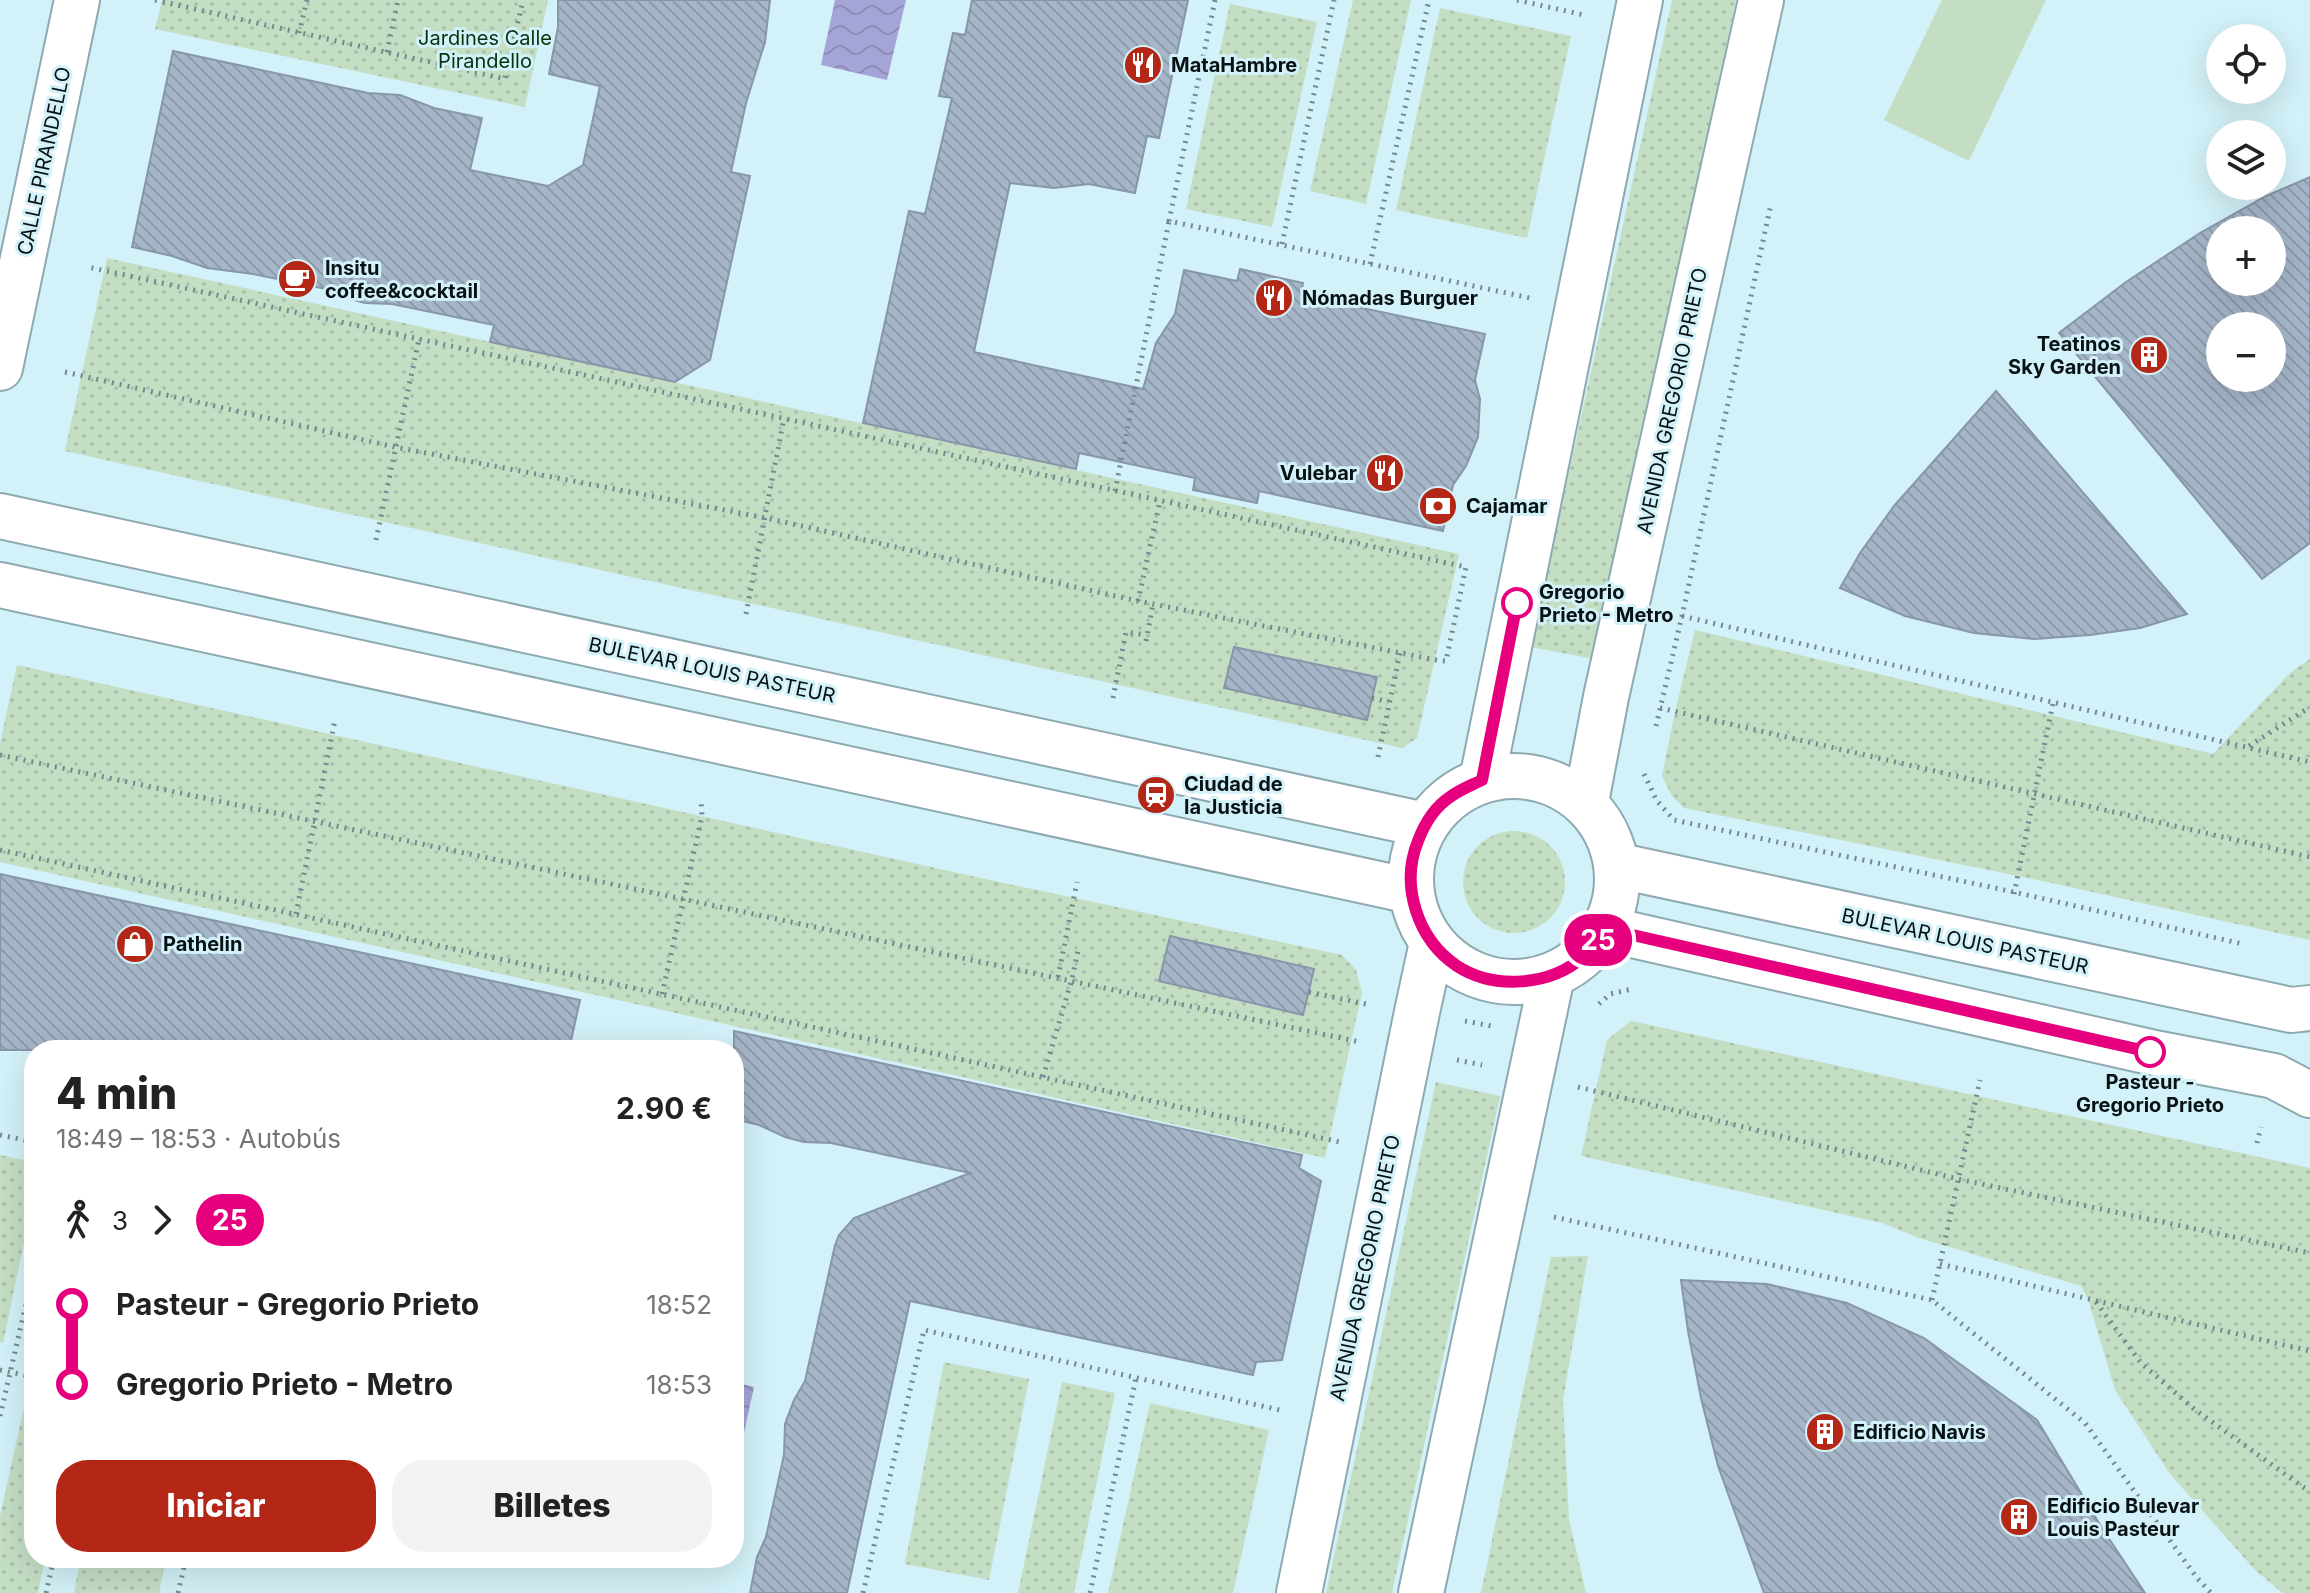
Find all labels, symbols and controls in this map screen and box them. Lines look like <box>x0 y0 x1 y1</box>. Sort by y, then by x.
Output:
map controls <box>2206 24 2286 392</box>
button: locate <box>2206 24 2286 104</box>
park label: Jardines Calle Pirandello <box>418 26 552 73</box>
restaurant icon: MataHambre <box>1122 44 1164 86</box>
place label: MataHambre <box>1171 53 1297 77</box>
street label: CALLE PIRANDELLO <box>12 65 76 257</box>
button: layers <box>2206 120 2286 200</box>
button: + <box>2206 216 2286 296</box>
place label: Insitu coffee&cocktail <box>325 256 478 303</box>
cafe icon: Insitu coffee&cocktail <box>276 258 318 300</box>
street label: AVENIDA GREGORIO PRIETO <box>1632 266 1712 536</box>
restaurant icon: Nómadas Burguer <box>1253 277 1295 319</box>
place label: Nómadas Burguer <box>1302 286 1478 310</box>
button: − <box>2206 312 2286 392</box>
place label: Teatinos Sky Garden <box>2008 332 2121 379</box>
building icon: Teatinos Sky Garden <box>2128 334 2170 376</box>
restaurant icon: Vulebar <box>1364 452 1406 494</box>
place label: Vulebar <box>1280 461 1357 485</box>
bank icon: Cajamar <box>1417 485 1459 527</box>
place label: Cajamar <box>1466 494 1547 518</box>
place label: Gregorio Prieto - Metro <box>1539 580 1674 627</box>
marker: Gregorio Prieto - Metro <box>1502 588 1532 618</box>
street label: BULEVAR LOUIS PASTEUR <box>587 632 838 708</box>
place label: Ciudad de la Justicia <box>1184 772 1283 819</box>
station icon: Ciudad de la Justicia <box>1135 774 1177 816</box>
street label: BULEVAR LOUIS PASTEUR <box>1840 903 2091 979</box>
line badge: 25 <box>1562 914 1634 966</box>
shop icon: Pathelin <box>114 923 156 965</box>
text: 25 <box>1580 923 1616 957</box>
place label: Pathelin <box>163 932 242 956</box>
marker: Pasteur - Gregorio Prieto <box>2135 1037 2165 1067</box>
text: 4 min <box>56 1066 177 1120</box>
place label: Pasteur - Gregorio Prieto <box>2076 1070 2224 1117</box>
text: 2.90 € <box>616 1090 712 1126</box>
text: 18:49 – 18:53 · Autobús <box>56 1123 341 1154</box>
street label: AVENIDA GREGORIO PRIETO <box>1325 1133 1405 1403</box>
icon: walk <box>56 1198 100 1242</box>
icon: forward <box>140 1198 184 1242</box>
text: 25 <box>212 1203 248 1237</box>
text: 3 <box>112 1205 128 1236</box>
text: Pasteur - Gregorio Prieto <box>116 1286 479 1322</box>
text: 18:52 <box>646 1289 712 1320</box>
text: Gregorio Prieto - Metro <box>116 1366 453 1402</box>
text: 18:53 <box>646 1369 712 1400</box>
building icon: Edificio Navis <box>1804 1411 1846 1453</box>
place label: Edificio Navis <box>1853 1420 1986 1444</box>
button: Iniciar <box>56 1460 376 1552</box>
button: Billetes <box>392 1460 712 1552</box>
place label: Edificio Bulevar Louis Pasteur <box>2047 1494 2199 1541</box>
building icon: Edificio Bulevar Louis Pasteur <box>1998 1496 2040 1538</box>

